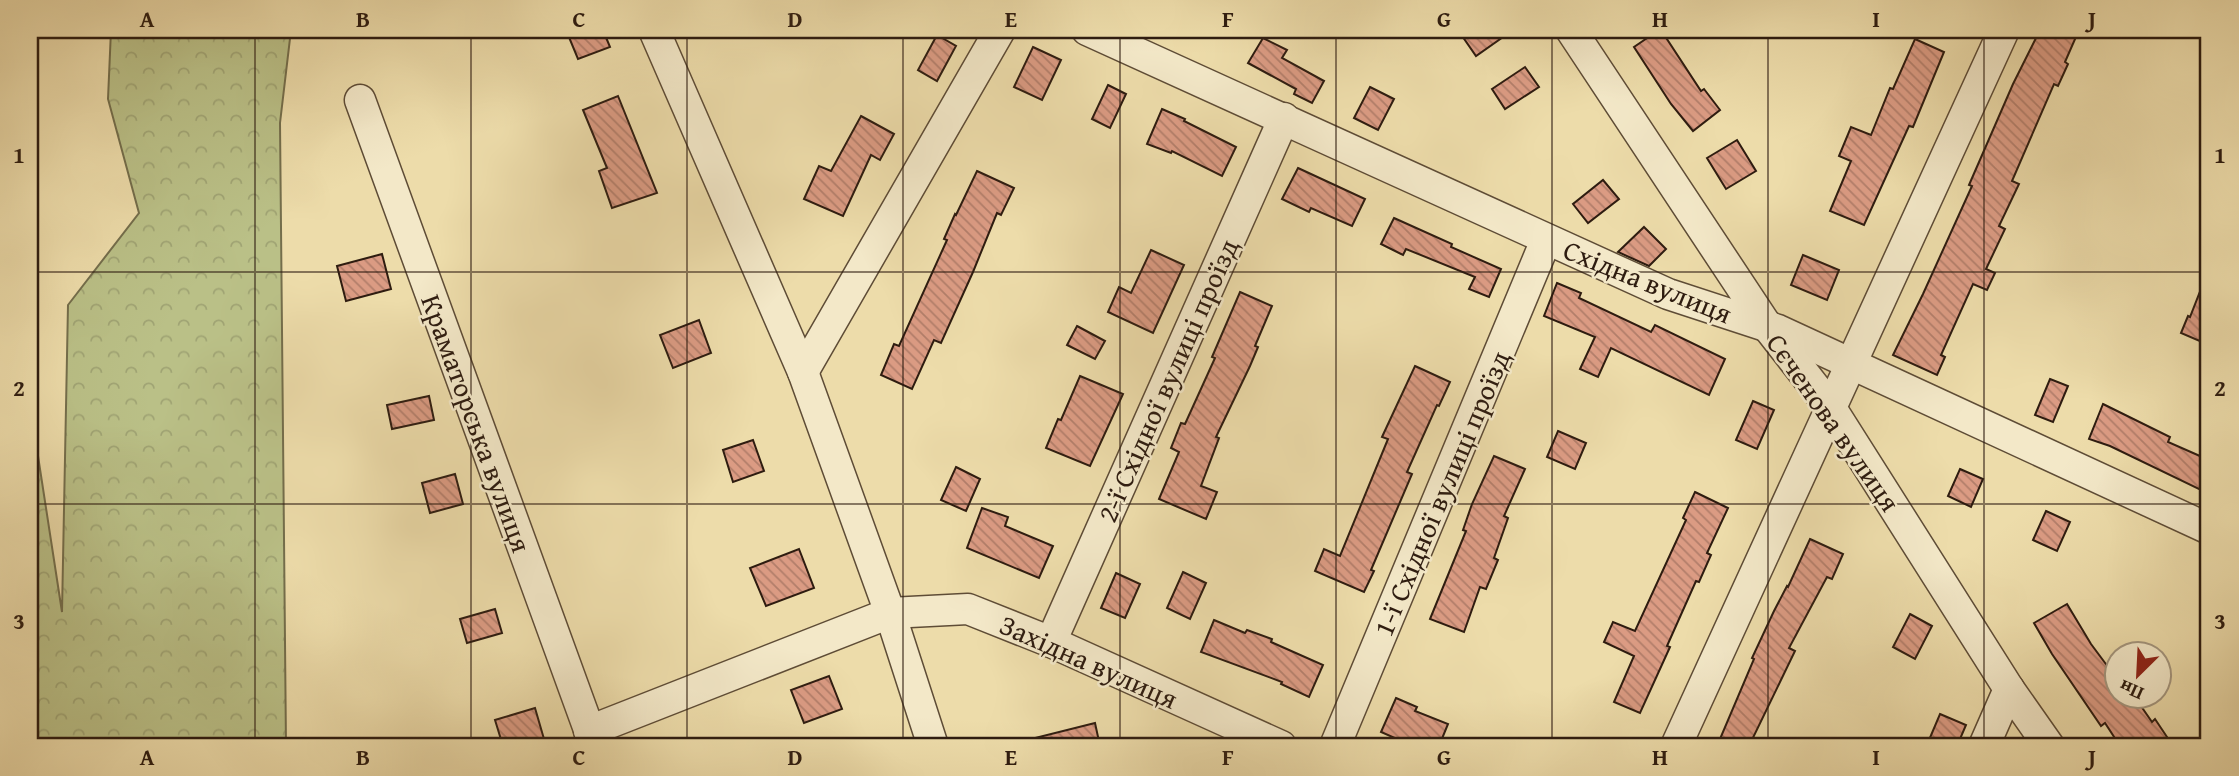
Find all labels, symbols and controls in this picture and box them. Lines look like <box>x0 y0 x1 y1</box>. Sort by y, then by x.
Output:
text: A <box>140 2 155 35</box>
text: B <box>356 2 370 35</box>
text: C <box>572 2 586 35</box>
text: D <box>788 2 803 35</box>
text: E <box>1005 2 1017 35</box>
text: F <box>1222 2 1234 35</box>
text: G <box>1437 2 1451 35</box>
text: H <box>1652 2 1668 35</box>
text: I <box>1872 2 1880 35</box>
text: J <box>2084 2 2096 35</box>
text: 1 <box>13 138 25 171</box>
text: 1 <box>2214 138 2226 171</box>
street label: Східна вулиця <box>1558 229 1738 333</box>
street label: 2-ї Східної вулиці проїзд <box>1086 232 1248 528</box>
street label: Краматорська вулиця <box>411 288 543 558</box>
street label: Сєченова вулиця <box>1757 324 1911 520</box>
street label: 1-ї Східної вулиці проїзд <box>1362 344 1520 642</box>
text: 2 <box>13 371 25 404</box>
text: 2 <box>2214 371 2226 404</box>
street label: Західна вулиця <box>993 603 1185 719</box>
text: 3 <box>13 604 25 637</box>
text: 3 <box>2214 604 2226 637</box>
north arrow <box>2102 640 2172 710</box>
text: Пн <box>2114 673 2148 708</box>
text: A <box>140 740 155 773</box>
text: B <box>356 740 370 773</box>
text: C <box>572 740 586 773</box>
text: D <box>788 740 803 773</box>
text: E <box>1005 740 1017 773</box>
text: F <box>1222 740 1234 773</box>
text: G <box>1437 740 1451 773</box>
text: H <box>1652 740 1668 773</box>
text: I <box>1872 740 1880 773</box>
text: J <box>2084 740 2096 773</box>

